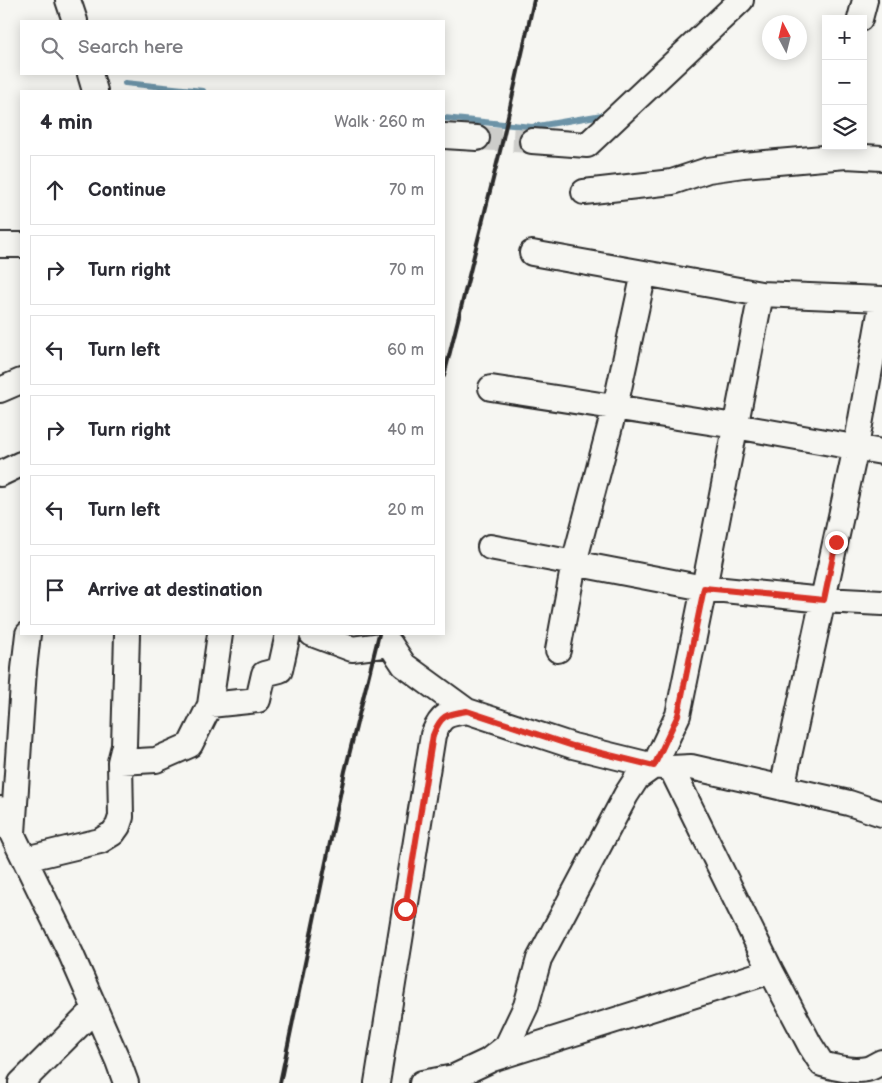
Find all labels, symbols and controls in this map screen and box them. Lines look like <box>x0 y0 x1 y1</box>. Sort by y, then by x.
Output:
north arrow <box>762 15 807 60</box>
map controls <box>822 15 867 150</box>
button: + <box>822 15 867 60</box>
search box <box>20 20 445 75</box>
icon: search <box>38 34 66 62</box>
text: Search here <box>78 36 183 59</box>
button: − <box>822 60 867 105</box>
button: layers <box>822 105 867 150</box>
text: 4 min <box>40 110 93 135</box>
text: Walk · 260 m <box>334 113 425 132</box>
icon: ahead <box>41 176 69 204</box>
text: Continue <box>88 179 166 202</box>
text: 70 m <box>389 181 424 200</box>
icon: right <box>41 256 69 284</box>
text: Turn right <box>88 259 171 282</box>
text: 70 m <box>389 261 424 280</box>
icon: left <box>41 336 69 364</box>
text: Turn left <box>88 339 160 362</box>
text: 60 m <box>387 341 424 360</box>
icon: right <box>41 416 69 444</box>
text: Turn right <box>88 419 171 442</box>
text: 40 m <box>387 421 424 440</box>
icon: left <box>41 496 69 524</box>
text: Turn left <box>88 499 160 522</box>
text: 20 m <box>388 501 424 520</box>
route end <box>825 531 848 554</box>
icon: arrive <box>41 576 69 604</box>
text: Arrive at destination <box>88 579 263 602</box>
route start <box>394 898 417 921</box>

